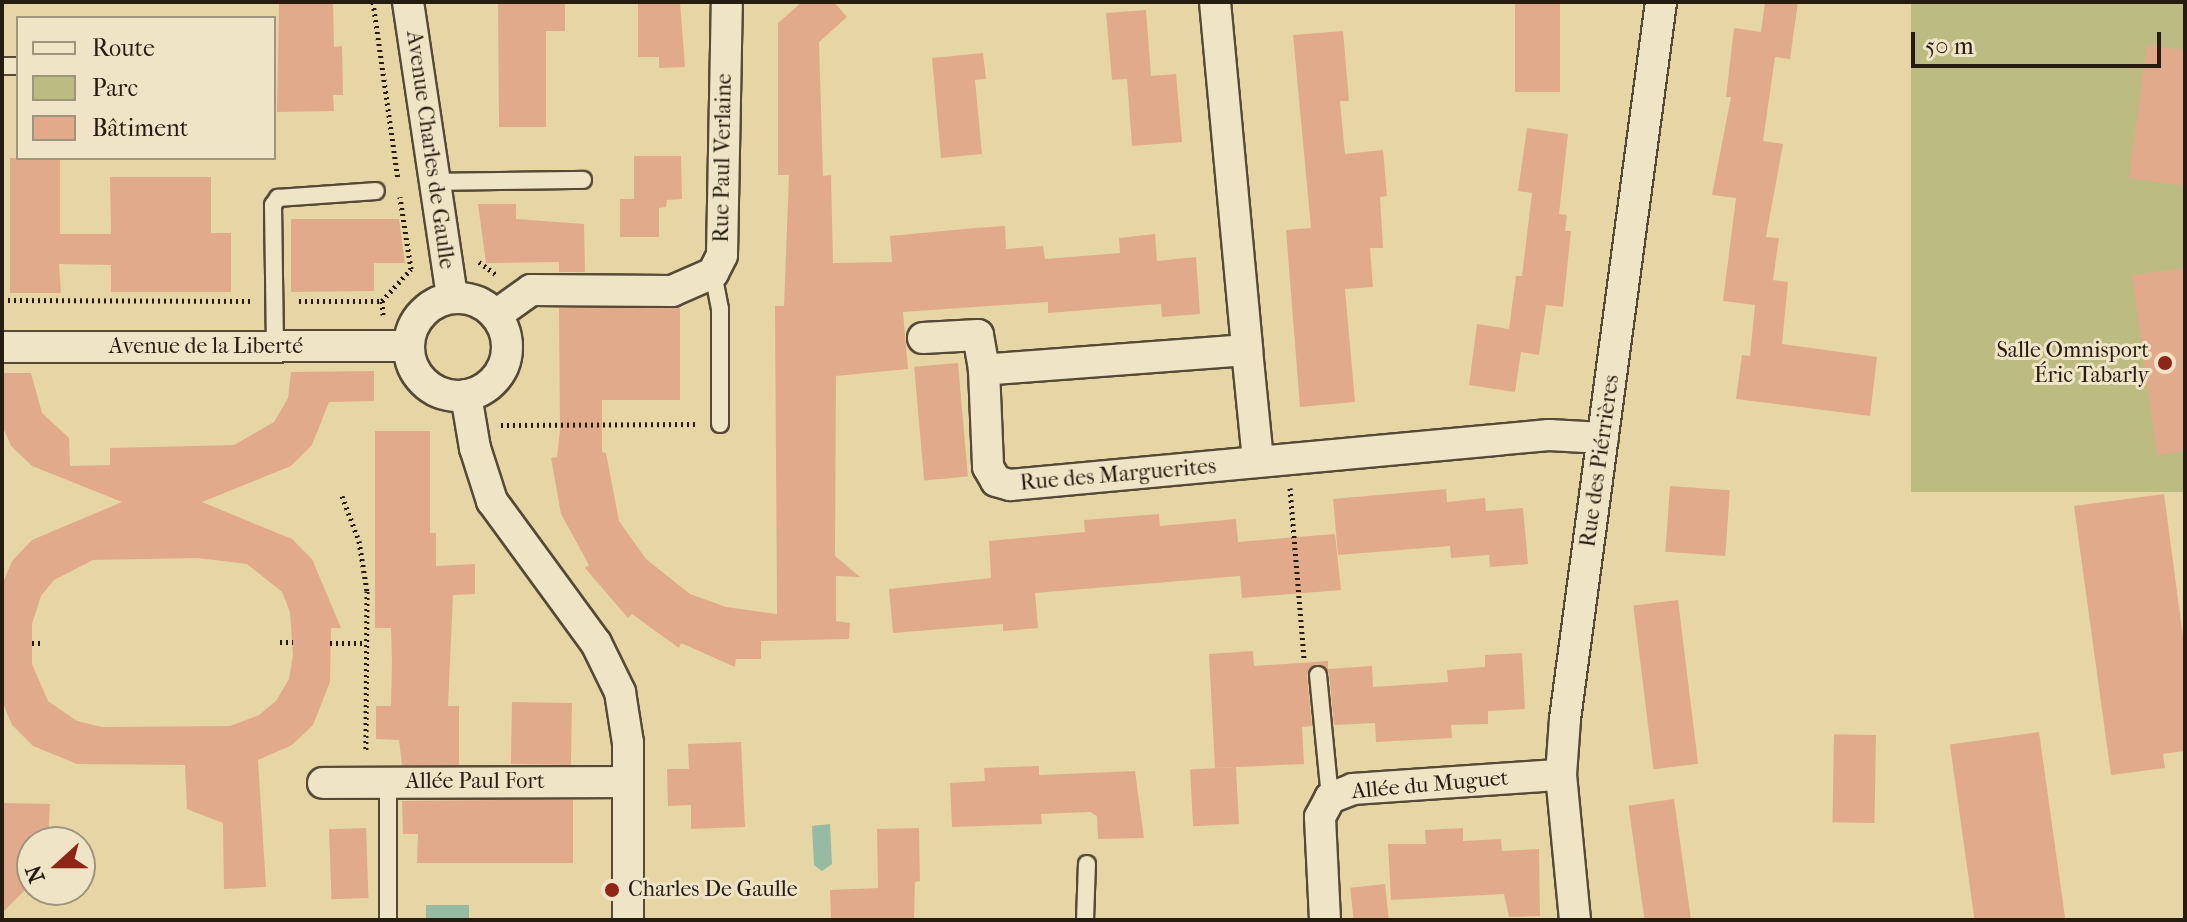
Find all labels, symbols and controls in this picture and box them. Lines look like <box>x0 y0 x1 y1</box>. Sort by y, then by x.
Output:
legend <box>16 16 276 160</box>
scale bar <box>1915 16 2165 66</box>
street label: Avenue Charles de Gaulle <box>400 29 460 271</box>
text: 50 m <box>1925 32 1974 60</box>
text: Route <box>92 34 155 62</box>
street label: Rue Paul Verlaine <box>708 73 738 243</box>
text: Parc <box>92 74 138 102</box>
text: Bâtiment <box>92 114 188 142</box>
street label: Avenue de la Liberté <box>109 334 303 360</box>
place label: Salle Omnisport Éric Tabarly <box>1996 337 2149 388</box>
marker: Salle Omnisport Éric Tabarly <box>2156 354 2174 372</box>
street label: Rue des Piérrières <box>1575 373 1625 549</box>
street label: Rue des Marguerites <box>1019 453 1217 497</box>
street label: Allée du Muguet <box>1350 765 1510 805</box>
street label: Allée Paul Fort <box>405 769 545 795</box>
north arrow <box>16 826 96 906</box>
text: N <box>20 861 51 886</box>
place label: Charles De Gaulle <box>628 877 798 903</box>
marker: Charles De Gaulle <box>603 881 621 899</box>

